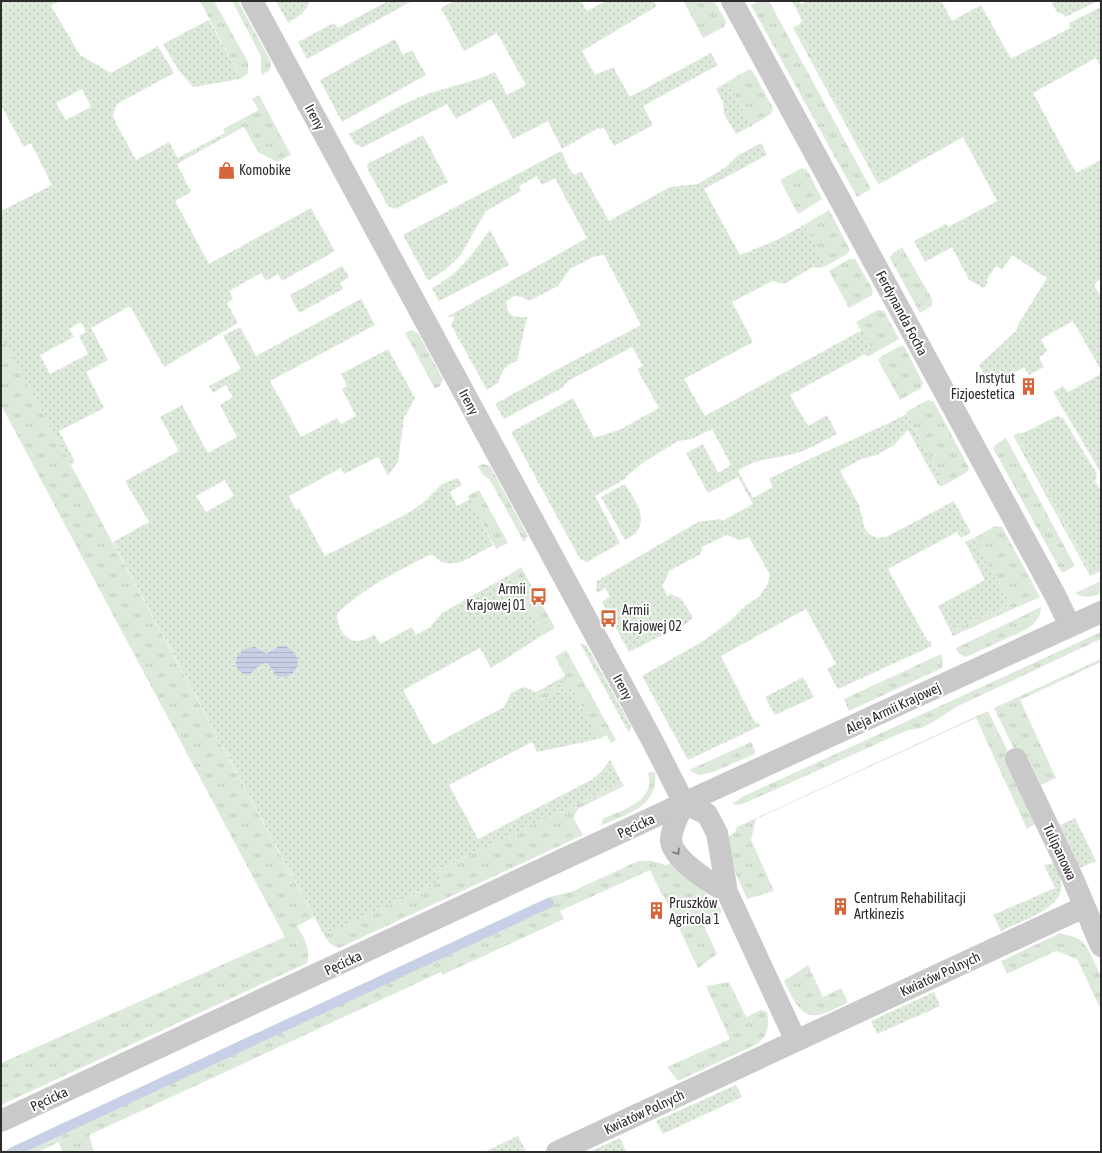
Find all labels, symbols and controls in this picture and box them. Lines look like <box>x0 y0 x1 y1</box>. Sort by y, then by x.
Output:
street label: Ireny <box>302 101 328 133</box>
shop icon: Komobike <box>216 160 236 180</box>
place label: Komobike <box>239 162 291 178</box>
street label: Ferdynanda Focha <box>873 268 931 358</box>
place label: Instytut Fizjoestetica <box>951 370 1015 402</box>
building icon: Instytut Fizjoestetica <box>1018 376 1038 396</box>
street label: Ireny <box>456 386 482 418</box>
place label: Armii Krajowej 01 <box>466 581 526 613</box>
bus stop icon: Armii Krajowej 01 <box>529 587 549 607</box>
place label: Armii Krajowej 02 <box>622 602 682 634</box>
bus stop icon: Armii Krajowej 02 <box>599 608 619 628</box>
street label: Ireny <box>610 671 636 703</box>
street label: Aleja Armii Krajowej <box>843 679 943 737</box>
street label: Pęcicka <box>615 810 657 842</box>
street label: Tulipanowa <box>1040 821 1080 883</box>
one-way arrow <box>673 848 680 855</box>
place label: Centrum Rehabilitacji Artkinezis <box>854 890 966 922</box>
place label: Pruszków Agricola 1 <box>669 895 720 927</box>
building icon: Centrum Rehabilitacji Artkinezis <box>831 896 851 916</box>
building icon: Pruszków Agricola 1 <box>646 901 666 921</box>
street label: Pęcicka <box>322 947 364 979</box>
street label: Kwiatów Polnych <box>897 948 983 1000</box>
street label: Pęcicka <box>28 1083 70 1115</box>
street label: Kwiatów Polnych <box>601 1086 687 1138</box>

